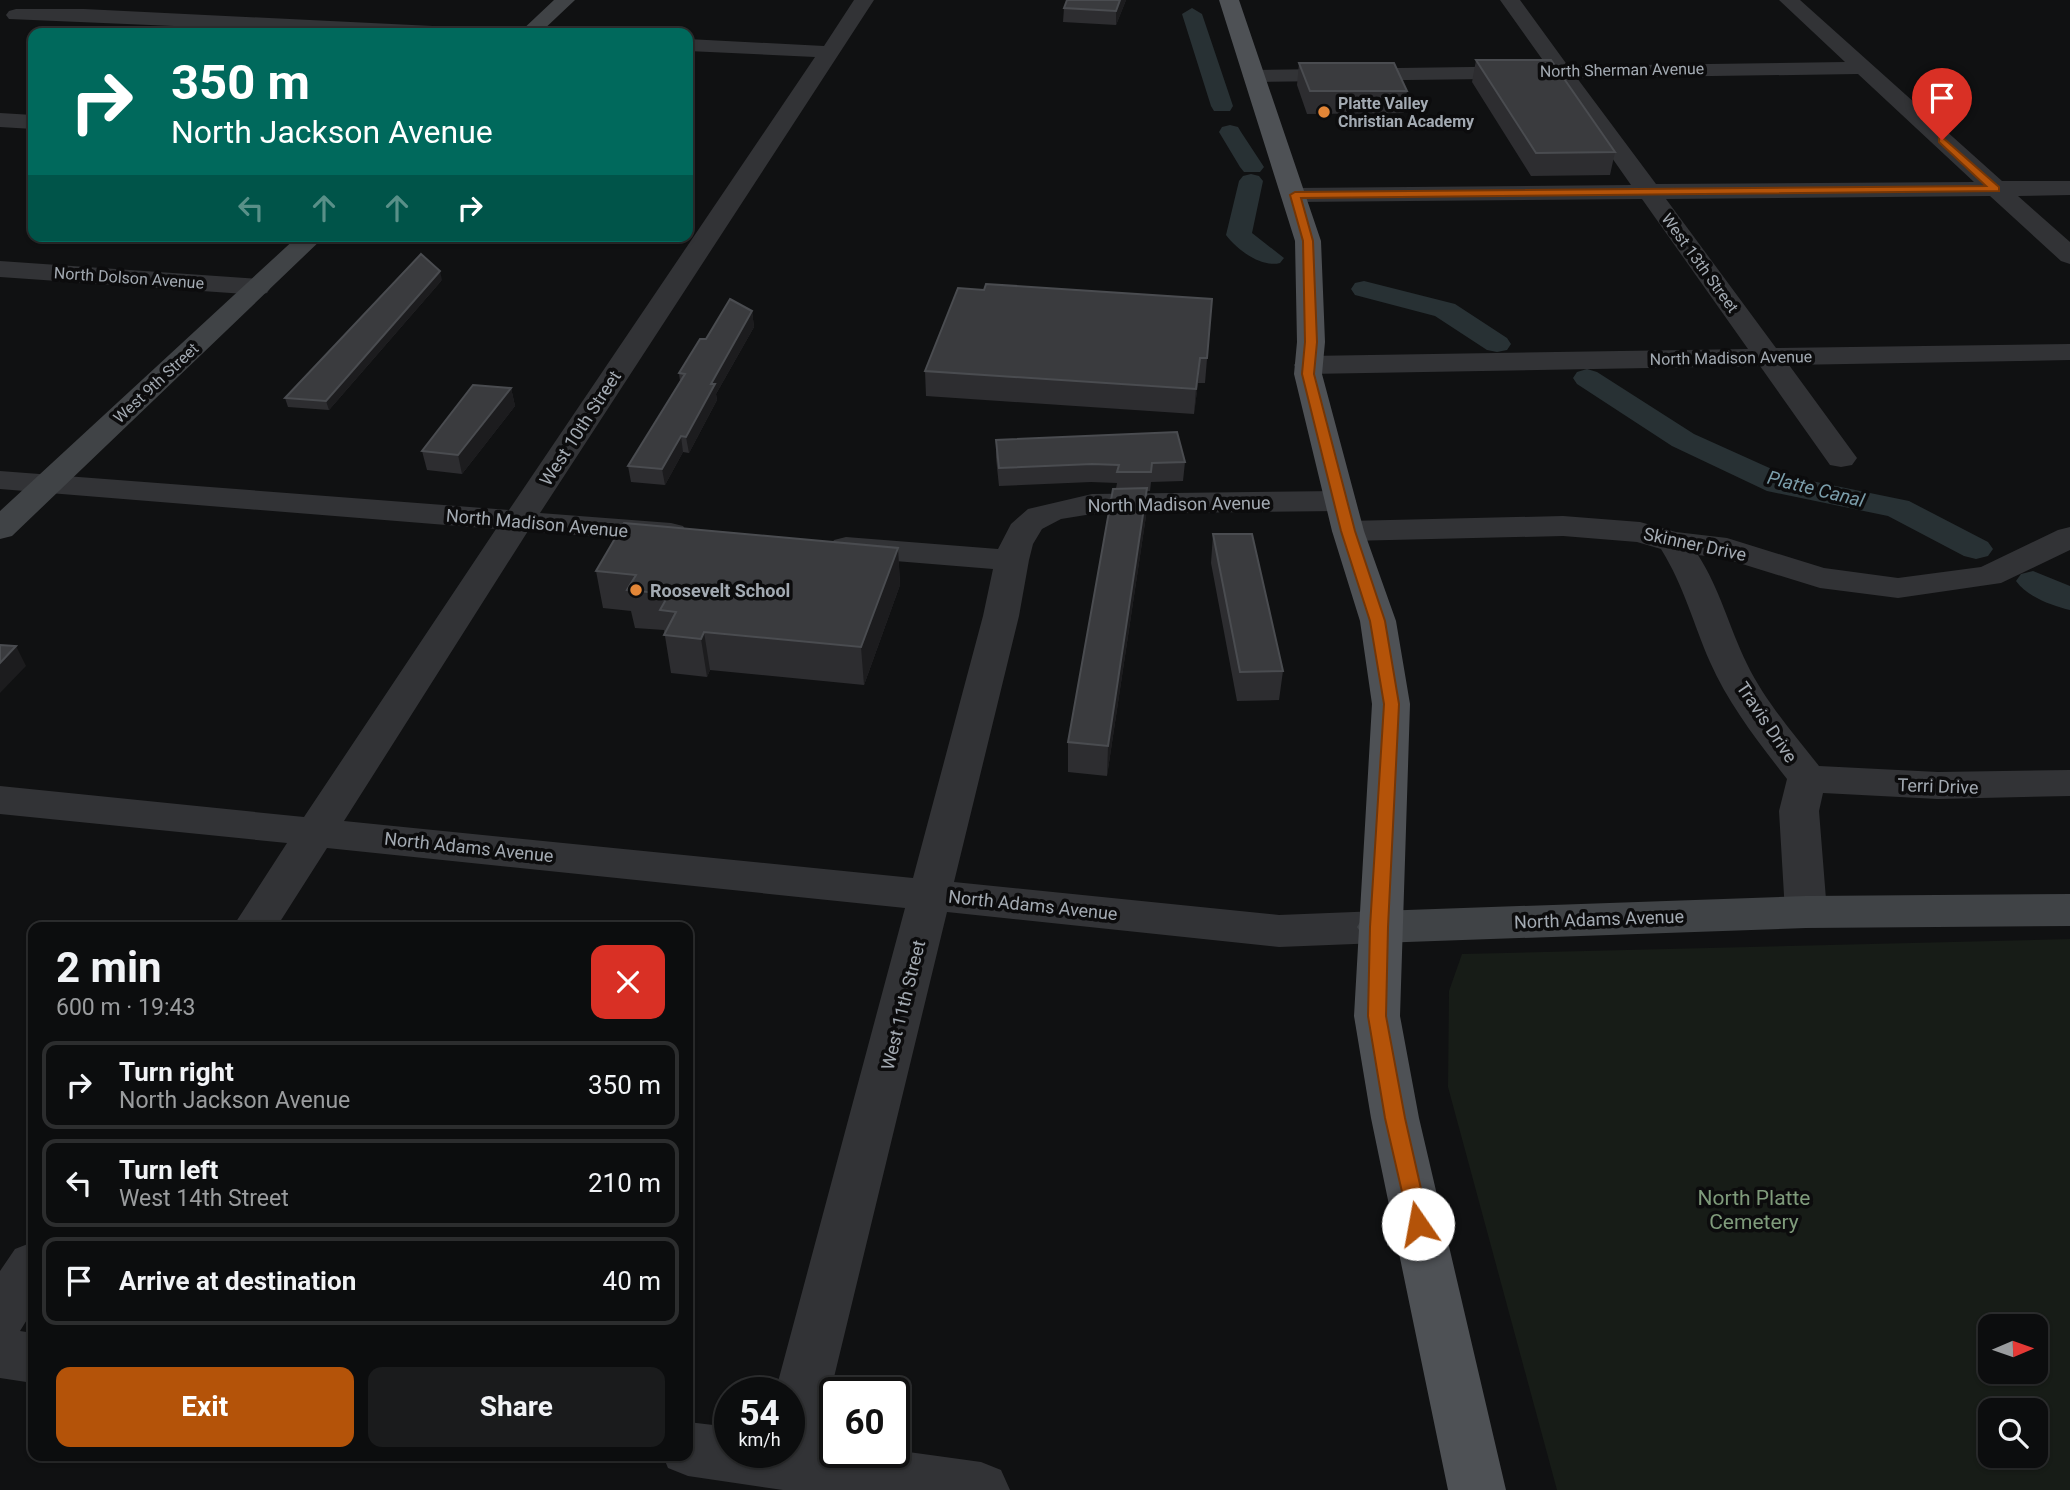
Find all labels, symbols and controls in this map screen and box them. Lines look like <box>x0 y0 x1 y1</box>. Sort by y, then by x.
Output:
text: 350 m <box>171 54 310 111</box>
icon: right <box>56 56 147 147</box>
street label: North Sherman Avenue <box>1540 59 1704 81</box>
pin <box>1912 68 1972 140</box>
icon: arrive <box>1923 79 1961 117</box>
place label: Platte Valley Christian Academy <box>1338 94 1475 131</box>
marker: Platte Valley Christian Academy <box>1316 104 1332 120</box>
text: North Jackson Avenue <box>171 113 493 151</box>
icon: left <box>232 189 270 227</box>
icon: ahead <box>305 189 343 227</box>
icon: ahead <box>378 189 416 227</box>
icon: right <box>451 189 489 227</box>
street label: West 13th Street <box>1658 210 1742 316</box>
street label: North Dolson Avenue <box>53 263 205 293</box>
street label: West 9th Street <box>110 339 202 427</box>
street label: North Madison Avenue <box>1650 347 1812 369</box>
street label: West 10th Street <box>535 366 625 489</box>
water label: Platte Canal <box>1765 466 1867 512</box>
street label: North Madison Avenue <box>1087 492 1271 516</box>
street label: North Madison Avenue <box>445 505 629 541</box>
street label: Skinner Drive <box>1642 523 1748 565</box>
place label: Roosevelt School <box>650 580 790 601</box>
marker: Roosevelt School <box>628 582 644 598</box>
street label: Travis Drive <box>1732 678 1802 766</box>
street label: Terri Drive <box>1897 774 1979 798</box>
street label: North Adams Avenue <box>383 828 555 866</box>
street label: North Adams Avenue <box>947 886 1119 924</box>
street label: North Adams Avenue <box>1514 906 1684 932</box>
street label: West 11th Street <box>877 938 929 1072</box>
text: 2 min <box>56 943 162 992</box>
button: close <box>591 945 665 1019</box>
text: 600 m · 19:43 <box>56 994 195 1021</box>
text: Turn right <box>119 1057 234 1087</box>
icon: right <box>60 1066 98 1104</box>
text: 350 m <box>588 1070 661 1100</box>
text: North Jackson Avenue <box>119 1087 350 1114</box>
text: Turn left <box>119 1155 218 1185</box>
icon: left <box>60 1164 98 1202</box>
text: 210 m <box>588 1168 661 1198</box>
text: West 14th Street <box>119 1185 289 1212</box>
park label: North Platte Cemetery <box>1698 1186 1810 1234</box>
position arrow <box>1381 1187 1455 1261</box>
icon: arrive <box>60 1262 98 1300</box>
text: Arrive at destination <box>119 1266 356 1296</box>
text: 40 m <box>603 1266 661 1296</box>
north arrow <box>1978 1314 2048 1384</box>
map controls <box>1978 1314 2048 1468</box>
button: Exit <box>56 1367 354 1447</box>
button: Share <box>368 1367 665 1447</box>
speed limit sign: 60 <box>819 1377 910 1468</box>
text: 54 <box>739 1393 780 1434</box>
button: search <box>1978 1398 2048 1468</box>
text: km/h <box>738 1429 781 1450</box>

